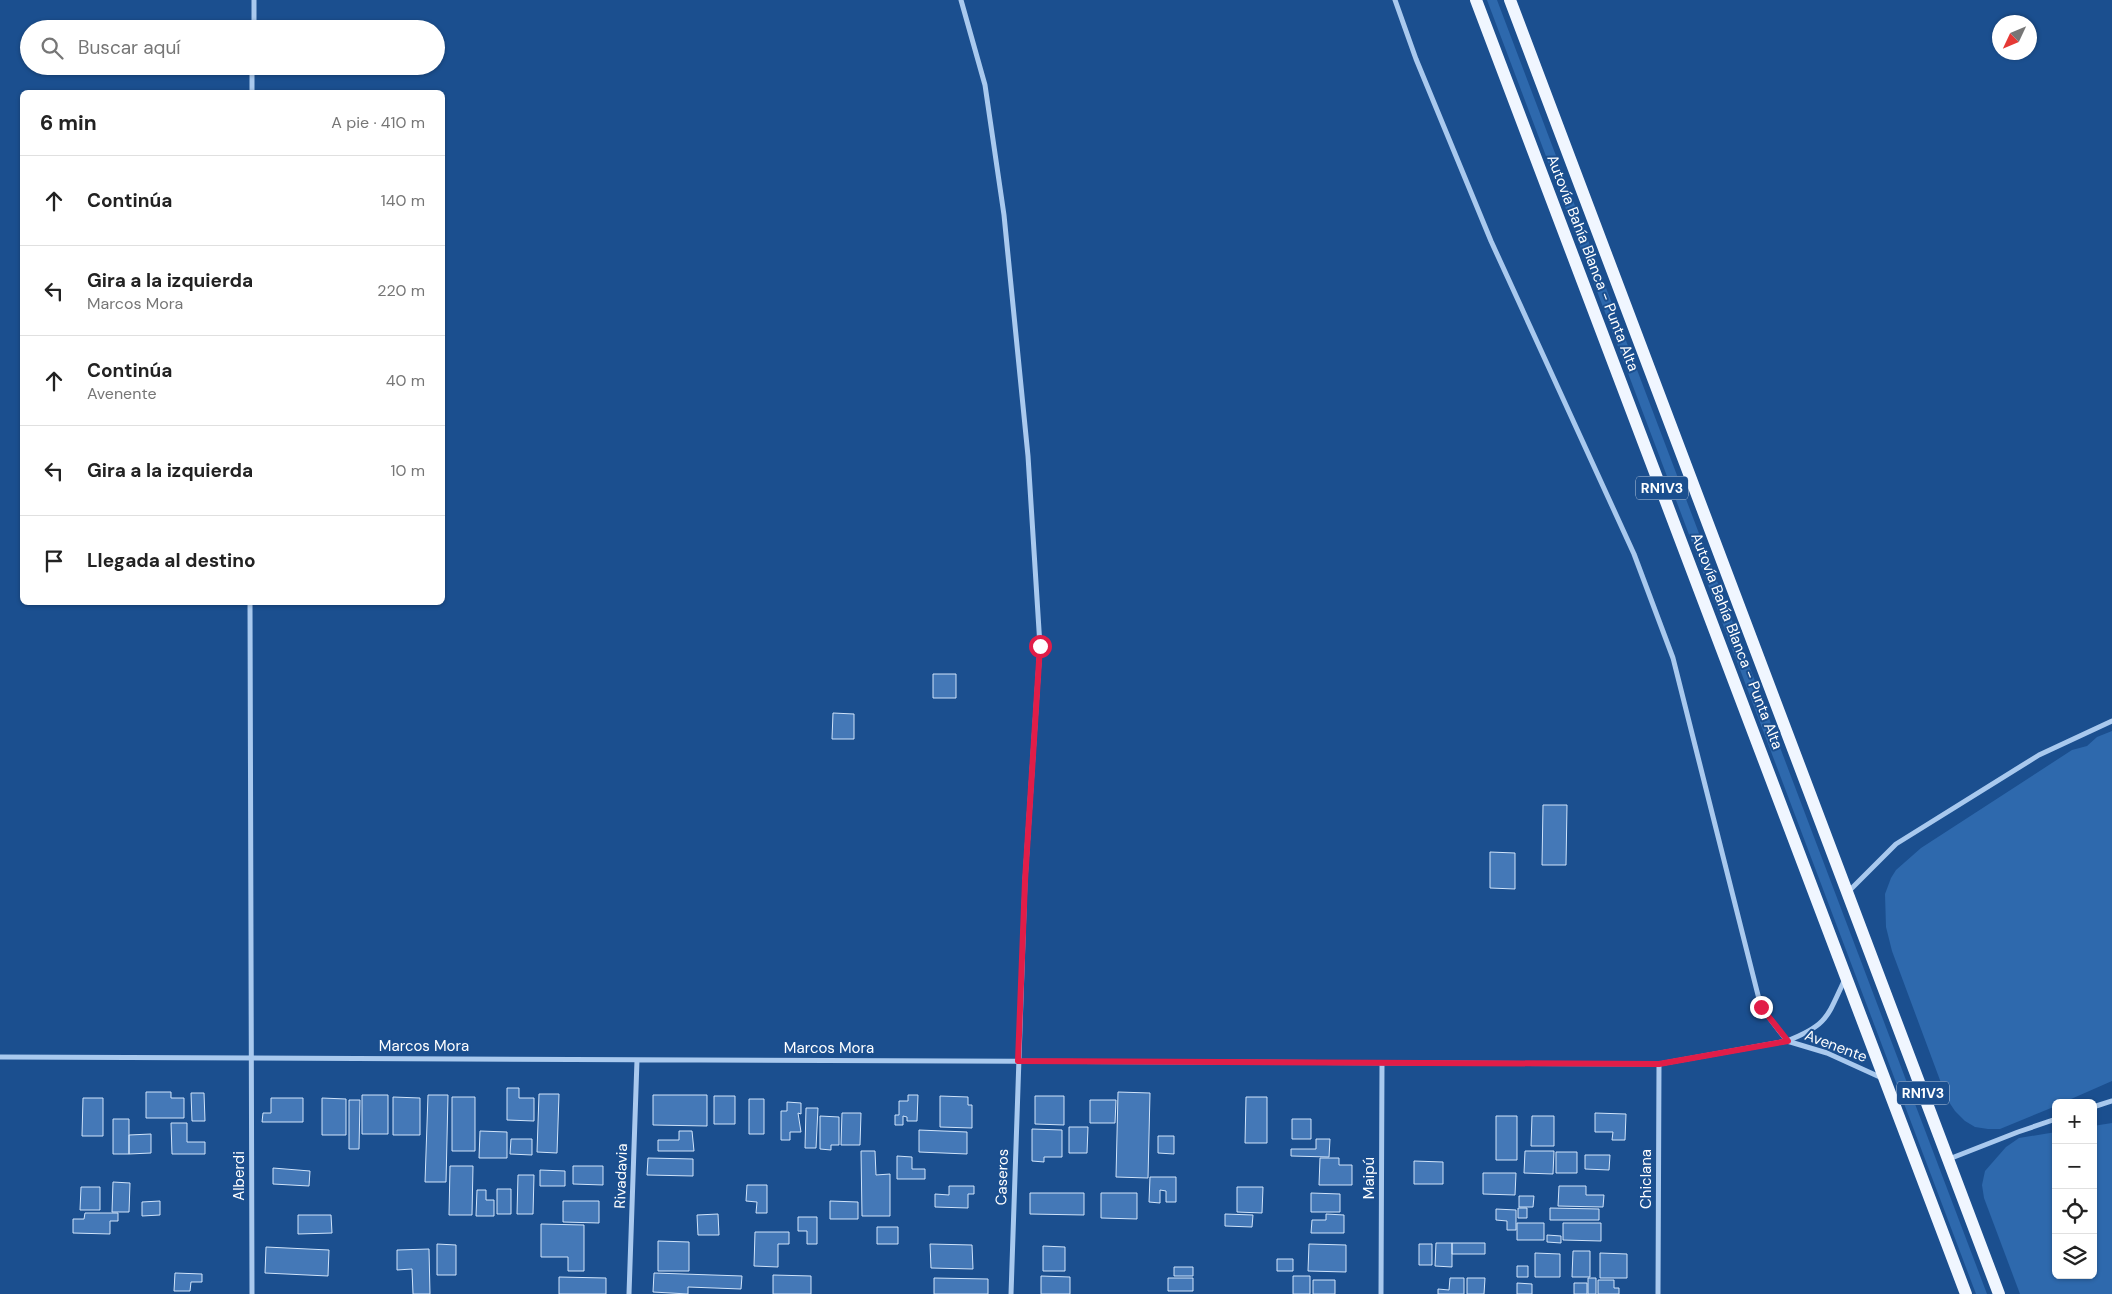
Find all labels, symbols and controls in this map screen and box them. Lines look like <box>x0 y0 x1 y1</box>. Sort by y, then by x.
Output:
north arrow <box>1992 15 2037 60</box>
search box <box>20 20 445 75</box>
icon: search <box>38 34 66 62</box>
text: Buscar aquí <box>78 35 181 60</box>
text: 6 min <box>40 109 97 137</box>
text: A pie · 410 m <box>331 112 425 133</box>
street label: Autovía Bahía Blanca - Punta Alta <box>1542 152 1644 374</box>
icon: ahead <box>40 187 68 215</box>
text: Continúa <box>87 188 172 213</box>
text: 140 m <box>381 190 425 211</box>
text: Gira a la izquierda <box>87 268 253 293</box>
icon: left <box>40 277 68 305</box>
text: 220 m <box>377 280 425 301</box>
text: Marcos Mora <box>87 293 183 314</box>
text: Continúa <box>87 358 172 383</box>
icon: ahead <box>40 367 68 395</box>
text: 40 m <box>386 370 425 391</box>
text: Avenente <box>87 383 157 404</box>
icon: left <box>40 457 68 485</box>
text: Gira a la izquierda <box>87 458 253 483</box>
text: 10 m <box>391 460 425 481</box>
road number: RN1V3 <box>1636 476 1688 499</box>
street label: Autovía Bahía Blanca - Punta Alta <box>1686 530 1788 752</box>
icon: arrive <box>40 547 68 575</box>
text: Llegada al destino <box>87 548 256 573</box>
route start <box>1029 635 1052 658</box>
route end <box>1750 996 1773 1019</box>
street label: Avenente <box>1802 1025 1870 1067</box>
street label: Marcos Mora <box>379 1036 469 1056</box>
street label: Marcos Mora <box>784 1038 874 1058</box>
road number: RN1V3 <box>1897 1082 1949 1104</box>
map controls <box>2052 1099 2097 1279</box>
button: + <box>2052 1099 2097 1144</box>
street label: Rivadavia <box>610 1143 632 1209</box>
button: − <box>2052 1144 2097 1189</box>
street label: Caseros <box>991 1148 1013 1206</box>
street label: Chiclana <box>1636 1149 1656 1209</box>
street label: Alberdi <box>229 1151 249 1201</box>
street label: Maipú <box>1359 1157 1379 1199</box>
button: locate <box>2052 1189 2097 1234</box>
button: layers <box>2052 1234 2097 1279</box>

